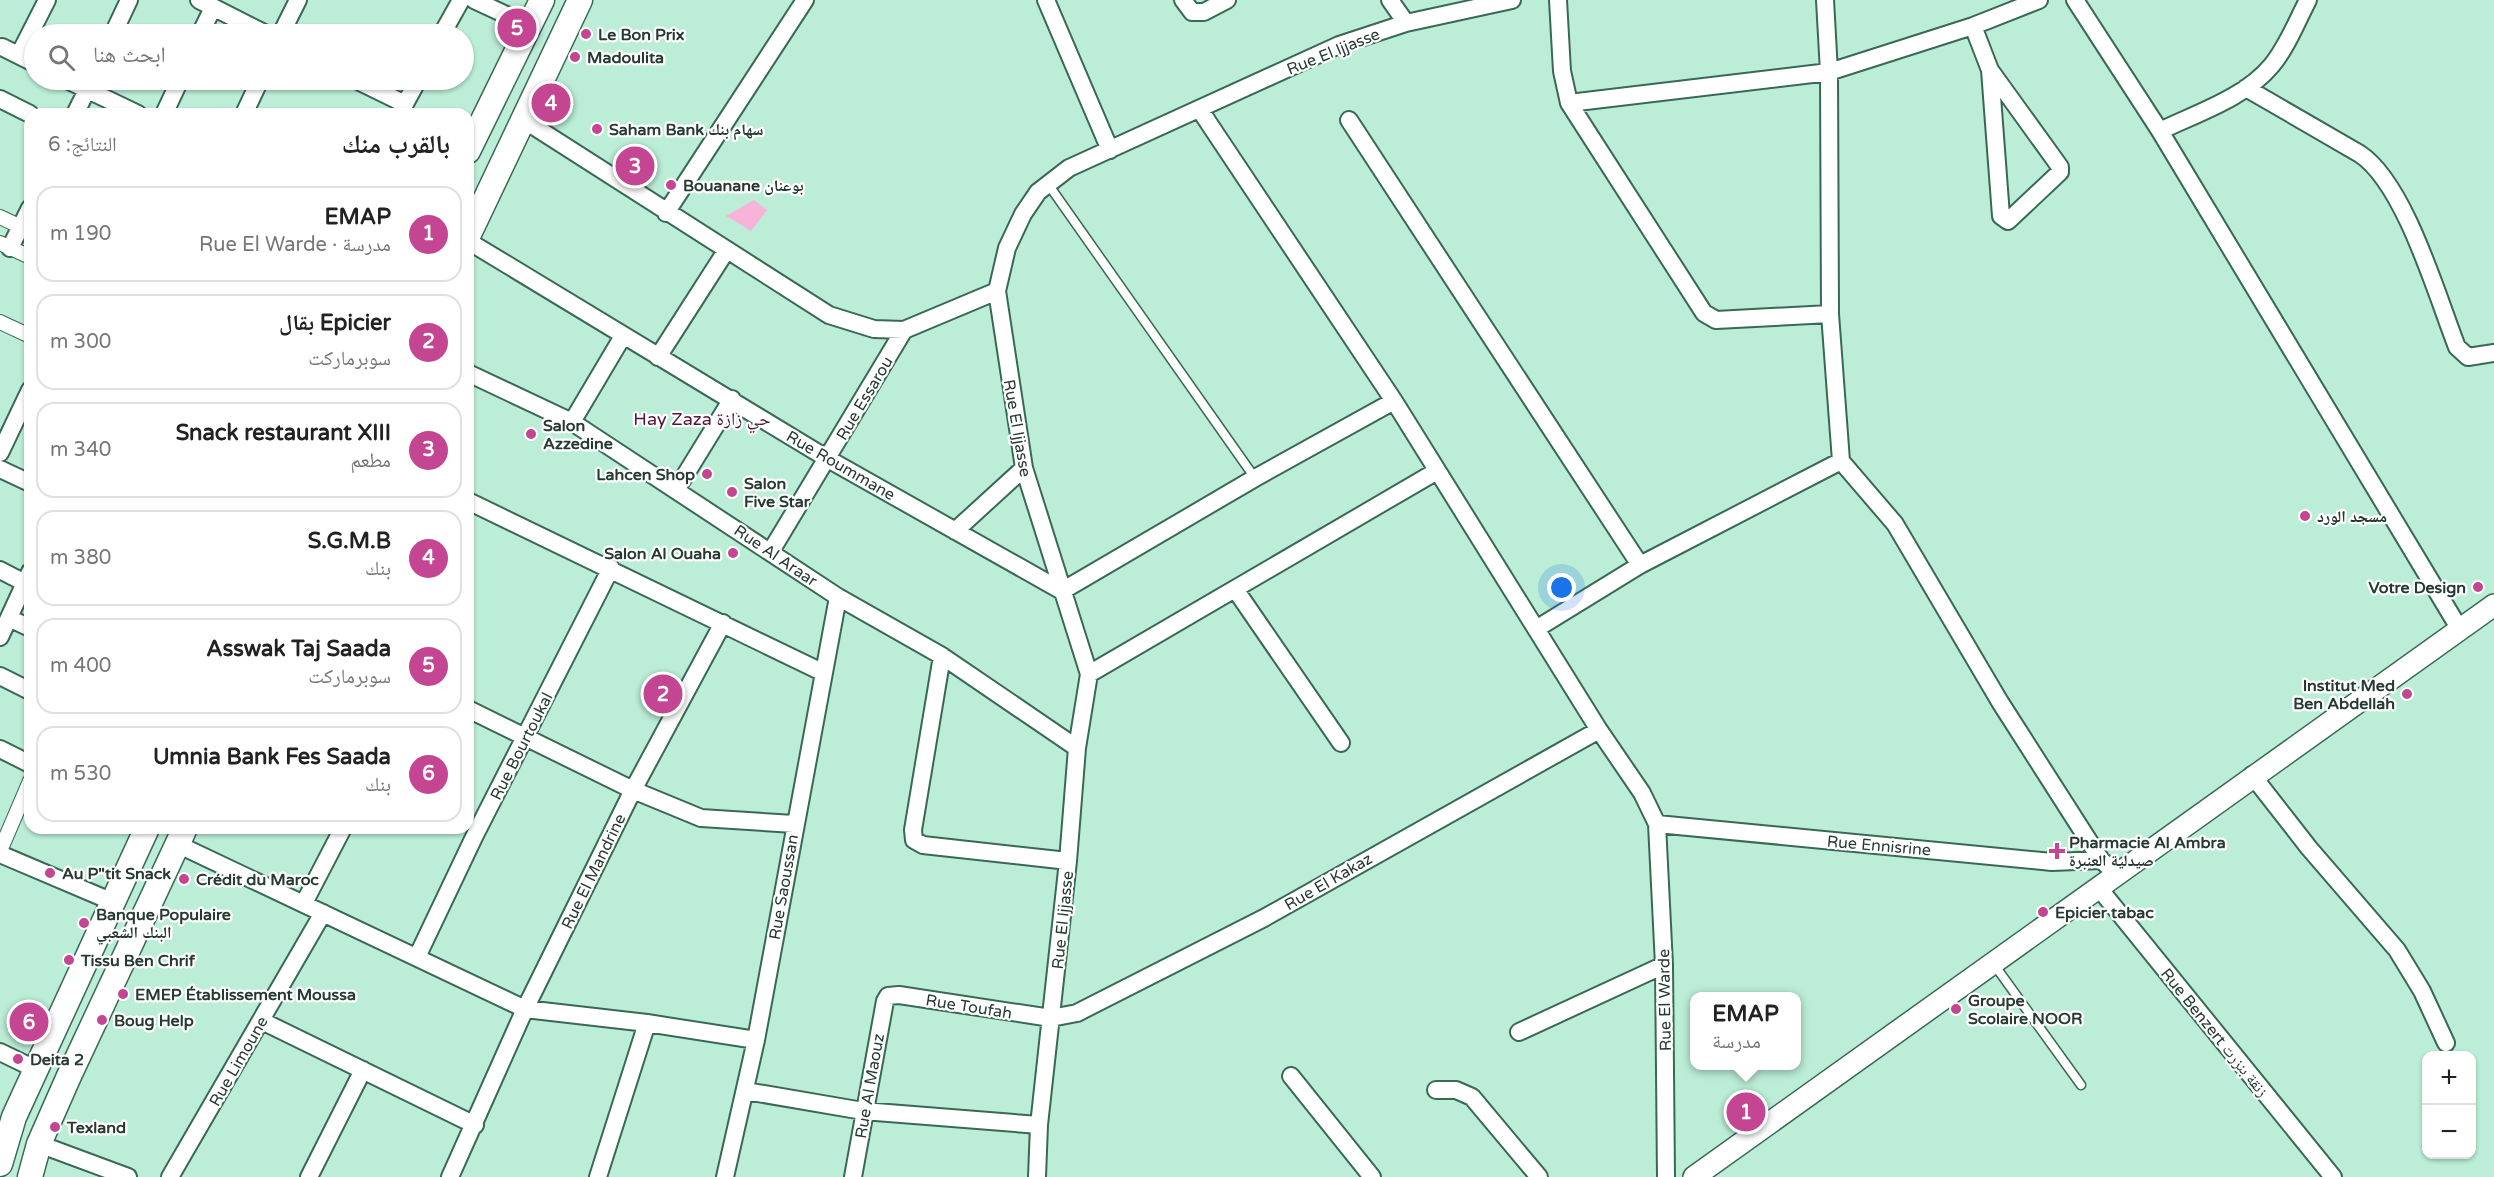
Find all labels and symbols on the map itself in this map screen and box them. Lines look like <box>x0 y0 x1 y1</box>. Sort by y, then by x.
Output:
pin: 5 <box>498 6 536 51</box>
street label: Rue El Ijjasse <box>1284 24 1383 80</box>
place label: Le Bon Prix <box>598 25 685 45</box>
marker: Le Bon Prix <box>579 27 593 41</box>
place label: Madoulita <box>587 48 664 68</box>
marker: Madoulita <box>568 50 582 64</box>
pin: 4 <box>532 80 570 126</box>
place label: Saham Bank سهام بنك <box>609 120 764 141</box>
marker: Saham Bank سهام بنك <box>590 122 604 136</box>
pin: 3 <box>616 144 654 188</box>
place label: Bouanane بوعنان <box>683 176 804 196</box>
marker: Bouanane بوعنان <box>664 178 678 192</box>
street label: Rue Essarou <box>832 353 898 444</box>
street label: Rue El Ijjasse <box>999 378 1035 478</box>
district label: Hay Zaza حي زازة <box>633 408 771 434</box>
place label: Salon Azzedine <box>543 416 613 454</box>
marker: Salon Azzedine <box>524 427 538 441</box>
street label: Rue Roummane <box>783 427 898 505</box>
place label: Lahcen Shop <box>596 465 695 485</box>
marker: Lahcen Shop <box>700 467 714 481</box>
place label: Salon Five Star <box>744 474 811 512</box>
marker: Salon Five Star <box>725 485 739 499</box>
place label: مسجد الورد <box>2317 507 2387 527</box>
marker: مسجد الورد <box>2298 509 2312 523</box>
street label: Rue Al Araar <box>730 521 822 592</box>
place label: Salon Al Ouaha <box>604 544 721 564</box>
marker: Salon Al Ouaha <box>726 546 740 560</box>
your location <box>1547 573 1576 602</box>
place label: Votre Design <box>2369 578 2466 598</box>
marker: Votre Design <box>2471 580 2485 594</box>
pin: 2 <box>644 672 682 716</box>
place label: Institut Med Ben Abdellah <box>2293 676 2395 714</box>
marker: Institut Med Ben Abdellah <box>2400 687 2414 701</box>
street label: Rue Bourtoukal <box>486 689 558 804</box>
street label: Rue El Mandrine <box>557 810 630 932</box>
street label: Rue Ennisrine <box>1826 831 1932 861</box>
street label: Rue Saoussan <box>765 833 803 941</box>
place label: Pharmacie Al Ambra صيدلية العنبرة <box>2069 833 2226 871</box>
marker: Pharmacie Al Ambra صيدلية العنبرة <box>2050 844 2064 858</box>
street label: Rue El Kakaz <box>1281 849 1376 915</box>
place label: Au P"tit Snack <box>62 864 171 884</box>
marker: Au P"tit Snack <box>43 866 57 880</box>
place label: Crédit du Maroc <box>196 870 319 890</box>
street label: Rue El Ijjasse <box>1048 870 1078 970</box>
marker: Crédit du Maroc <box>177 872 191 886</box>
place label: Epicier tabac <box>2055 903 2154 923</box>
place label: Banque Populaire البنك الشعبي <box>96 905 231 945</box>
marker: Epicier tabac <box>2036 905 2050 919</box>
marker: Banque Populaire البنك الشعبي <box>77 916 91 930</box>
street label: Rue El Warde <box>1654 949 1676 1051</box>
place label: Tissu Ben Chrif <box>80 951 196 971</box>
marker: Tissu Ben Chrif <box>62 953 76 967</box>
street label: Rue Benzert زنقة بنزرت <box>2156 964 2272 1101</box>
place label: EMEP Établissement Moussa <box>135 985 356 1005</box>
marker: EMEP Établissement Moussa <box>116 987 130 1001</box>
street label: Rue Toufah <box>924 990 1013 1024</box>
place label: Groupe Scolaire NOOR <box>1968 991 2082 1029</box>
pin: 6 <box>9 1000 48 1044</box>
marker: Groupe Scolaire NOOR <box>1949 1002 1963 1016</box>
place label: Boug Help <box>114 1011 194 1031</box>
marker: Boug Help <box>95 1013 109 1027</box>
street label: Rue Limoune <box>205 1013 273 1110</box>
street label: Rue Al Maouz <box>851 1032 889 1140</box>
place label: Deita 2 <box>30 1050 84 1070</box>
marker: Deita 2 <box>11 1052 25 1066</box>
pin: 1 <box>1726 1090 1766 1134</box>
place label: Texland <box>66 1118 126 1138</box>
marker: Texland <box>48 1120 62 1134</box>

